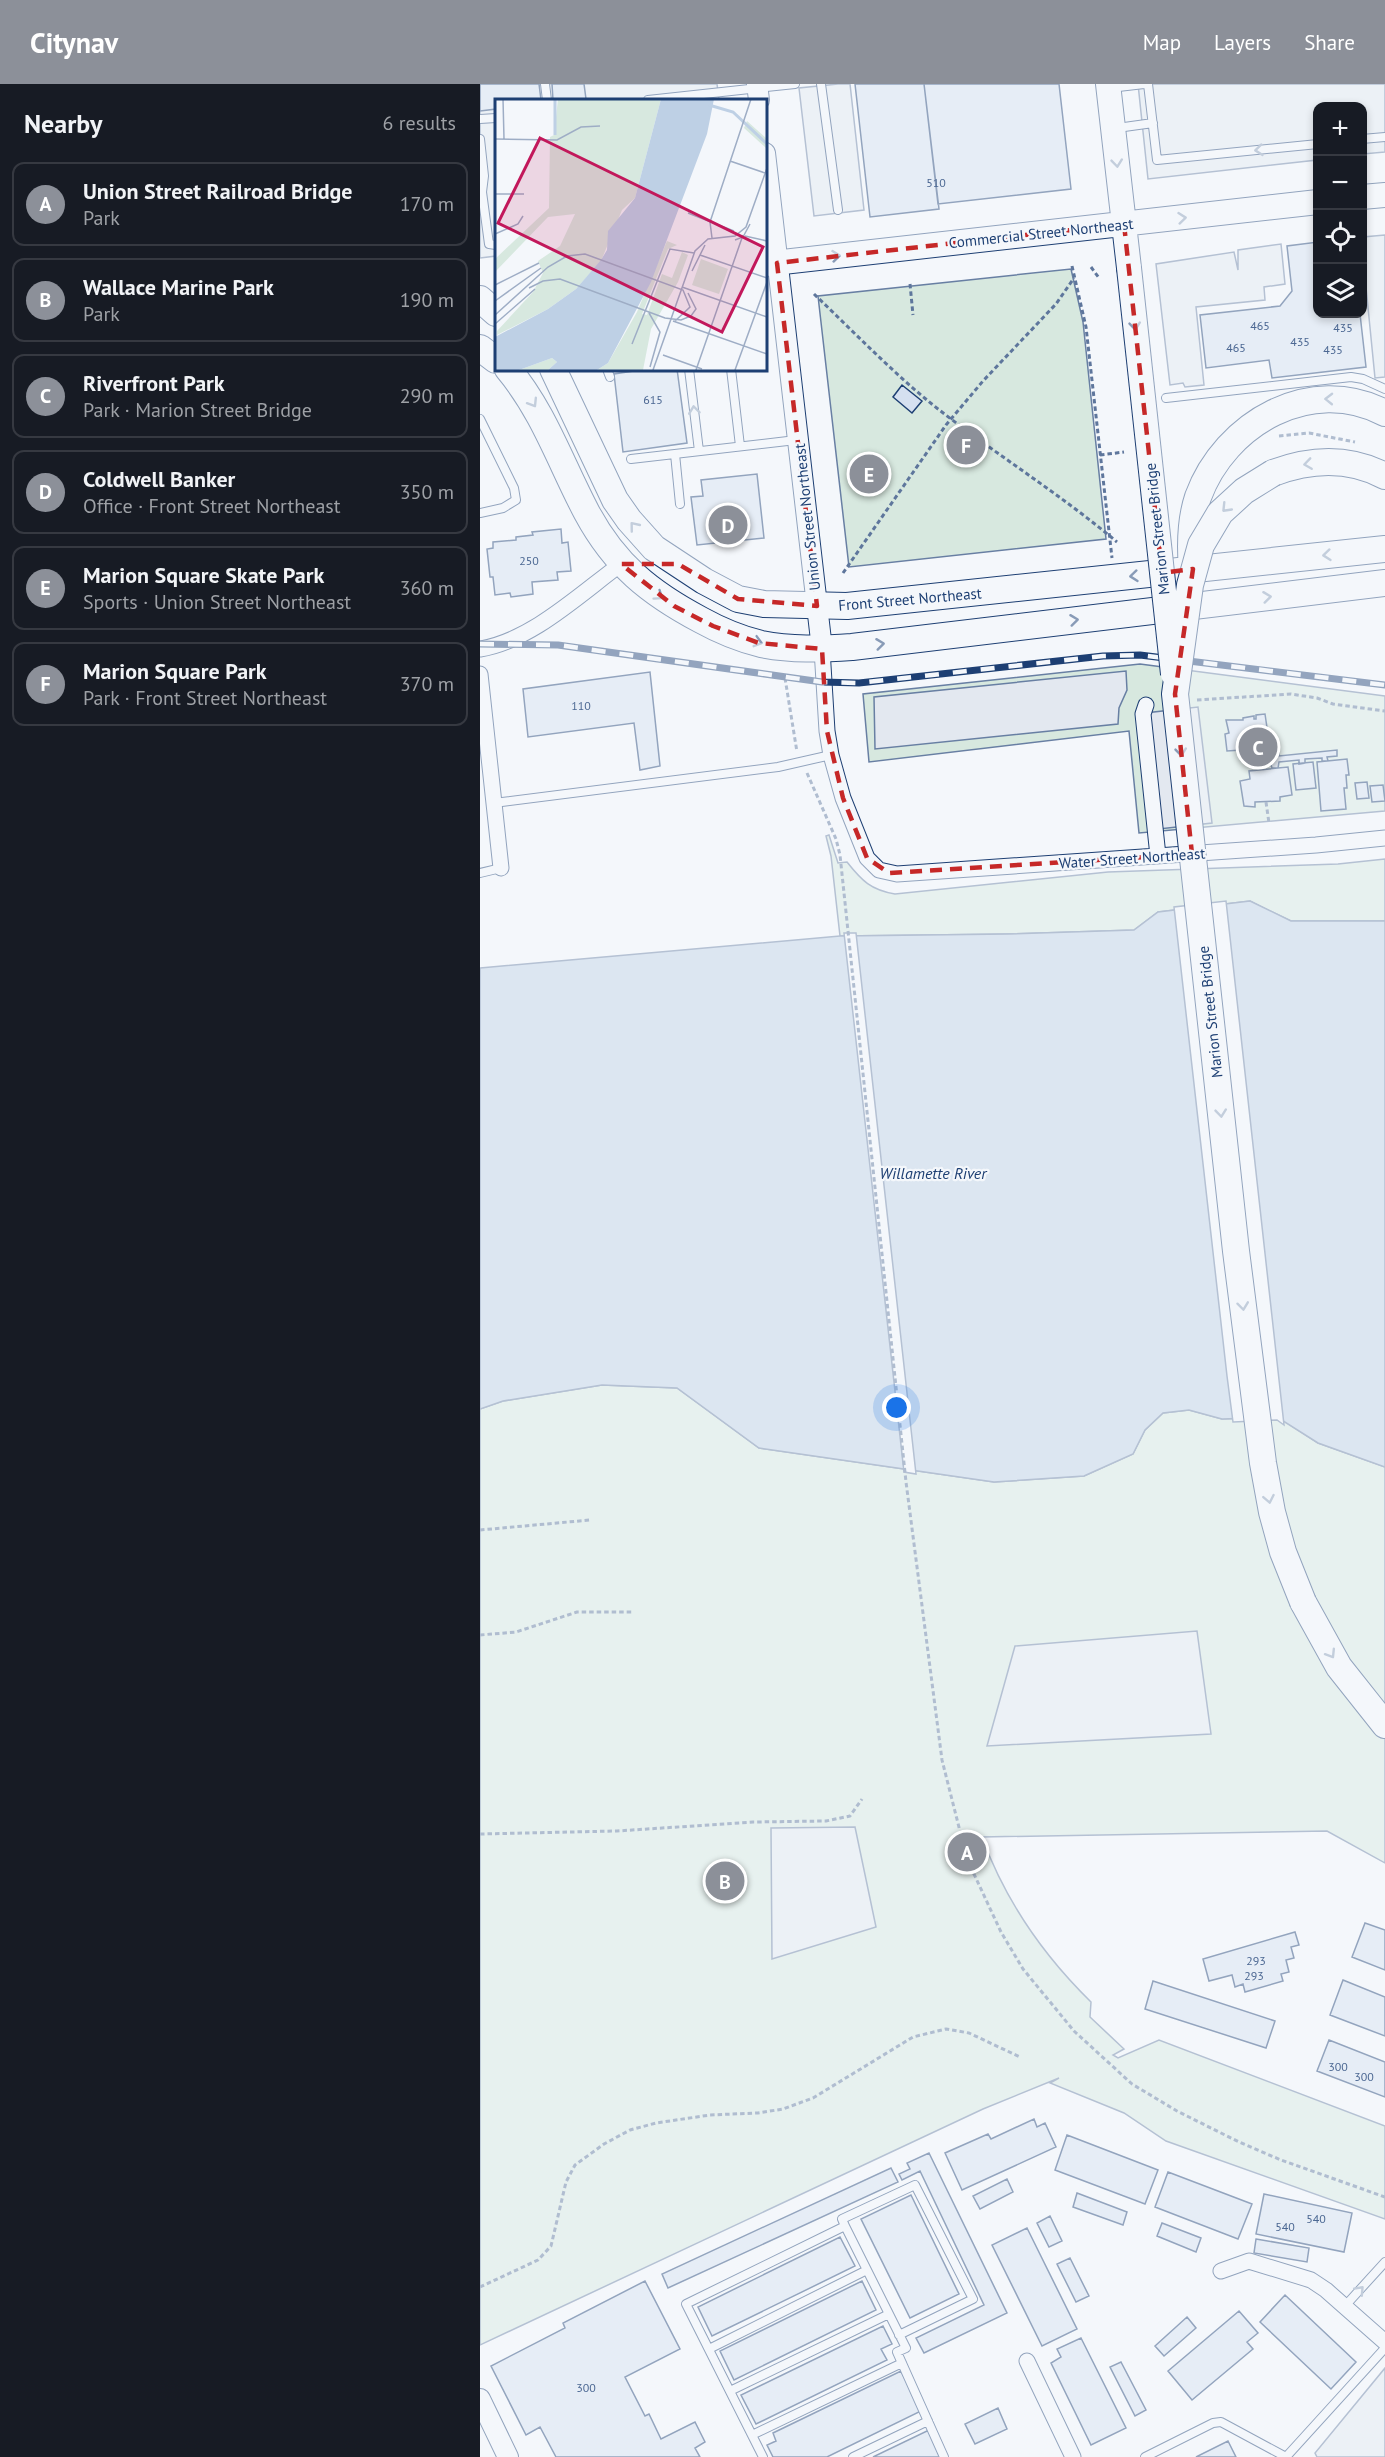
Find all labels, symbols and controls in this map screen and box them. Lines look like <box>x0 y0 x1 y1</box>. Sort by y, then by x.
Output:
text: Citynav <box>30 24 118 61</box>
text: Map <box>1143 29 1181 56</box>
text: Layers <box>1214 29 1271 56</box>
text: Share <box>1304 29 1355 56</box>
inset map <box>495 99 766 370</box>
map controls <box>1313 102 1367 318</box>
button: + <box>1313 102 1367 156</box>
text: Nearby <box>24 107 102 140</box>
text: 6 results <box>383 110 456 136</box>
one-way arrow <box>1255 143 1264 156</box>
button: − <box>1313 156 1367 210</box>
one-way arrow <box>1110 158 1123 168</box>
house number: 510 <box>926 175 946 190</box>
text: Union Street Railroad Bridge <box>83 177 353 205</box>
text: A <box>39 191 52 217</box>
text: 170 m <box>400 191 454 217</box>
text: Park <box>83 205 120 231</box>
button: locate <box>1313 210 1367 264</box>
one-way arrow <box>1178 212 1187 224</box>
street label: Commercial Street Northeast <box>948 214 1134 252</box>
one-way arrow <box>831 251 840 263</box>
button: layers <box>1313 264 1367 318</box>
text: Wallace Marine Park <box>83 273 274 301</box>
text: B <box>40 287 51 313</box>
text: 190 m <box>400 287 454 313</box>
text: Park <box>83 301 120 327</box>
house number: 465 <box>1250 318 1270 333</box>
house number: 435 <box>1333 320 1353 335</box>
one-way arrow <box>1128 322 1141 331</box>
house number: 435 <box>1290 334 1310 349</box>
house number: 465 <box>1226 340 1246 355</box>
house number: 435 <box>1323 342 1343 357</box>
text: Riverfront Park <box>83 369 225 397</box>
text: C <box>40 383 51 409</box>
text: 290 m <box>400 383 454 409</box>
house number: 615 <box>643 392 663 407</box>
one-way arrow <box>1324 393 1333 405</box>
one-way arrow <box>526 396 537 407</box>
text: Park · Marion Street Bridge <box>83 397 312 423</box>
one-way arrow <box>688 406 701 415</box>
pin: F <box>946 422 986 468</box>
street label: Union Street Northeast <box>790 442 824 592</box>
pin: E <box>850 452 888 496</box>
one-way arrow <box>1304 457 1313 469</box>
street label: Marion Street Bridge <box>1141 462 1173 596</box>
text: Coldwell Banker <box>83 465 235 493</box>
text: D <box>39 479 52 505</box>
text: 350 m <box>400 479 454 505</box>
text: Office · Front Street Northeast <box>83 493 341 519</box>
one-way arrow <box>1222 501 1233 511</box>
pin: D <box>708 502 748 548</box>
one-way arrow <box>630 522 641 533</box>
one-way arrow <box>1322 548 1331 561</box>
house number: 250 <box>519 553 539 568</box>
text: Marion Square Skate Park <box>83 561 324 589</box>
one-way arrow <box>1129 569 1138 582</box>
text: E <box>40 575 51 601</box>
text: 360 m <box>400 575 454 601</box>
street label: Front Street Northeast <box>837 583 983 615</box>
text: Sports · Union Street Northeast <box>83 589 351 615</box>
one-way arrow <box>653 589 664 600</box>
one-way arrow <box>1263 591 1272 604</box>
one-way arrow <box>1069 615 1078 627</box>
one-way arrow <box>752 635 763 647</box>
one-way arrow <box>875 638 885 650</box>
text: Marion Square Park <box>83 657 267 685</box>
text: F <box>40 671 51 697</box>
text: 370 m <box>400 671 454 697</box>
text: Park · Front Street Northeast <box>83 685 327 711</box>
house number: 110 <box>571 698 591 713</box>
pin: C <box>1238 724 1278 770</box>
one-way arrow <box>1174 747 1187 756</box>
street label: Water Street Northeast <box>1058 843 1206 873</box>
street label: Marion Street Bridge <box>1194 945 1226 1079</box>
one-way arrow <box>1214 1108 1227 1117</box>
water label: Willamette River <box>879 1163 988 1183</box>
one-way arrow <box>1236 1302 1249 1311</box>
your location <box>882 1393 911 1422</box>
one-way arrow <box>1263 1495 1275 1504</box>
one-way arrow <box>1323 1648 1335 1658</box>
pin: A <box>948 1830 986 1874</box>
pin: B <box>706 1858 744 1904</box>
house number: 293 <box>1246 1953 1266 1968</box>
house number: 293 <box>1244 1968 1264 1983</box>
house number: 300 <box>1328 2059 1348 2074</box>
house number: 300 <box>1354 2069 1374 2084</box>
house number: 540 <box>1306 2211 1326 2226</box>
house number: 540 <box>1275 2219 1295 2234</box>
one-way arrow <box>1353 2286 1364 2297</box>
house number: 300 <box>576 2380 596 2395</box>

